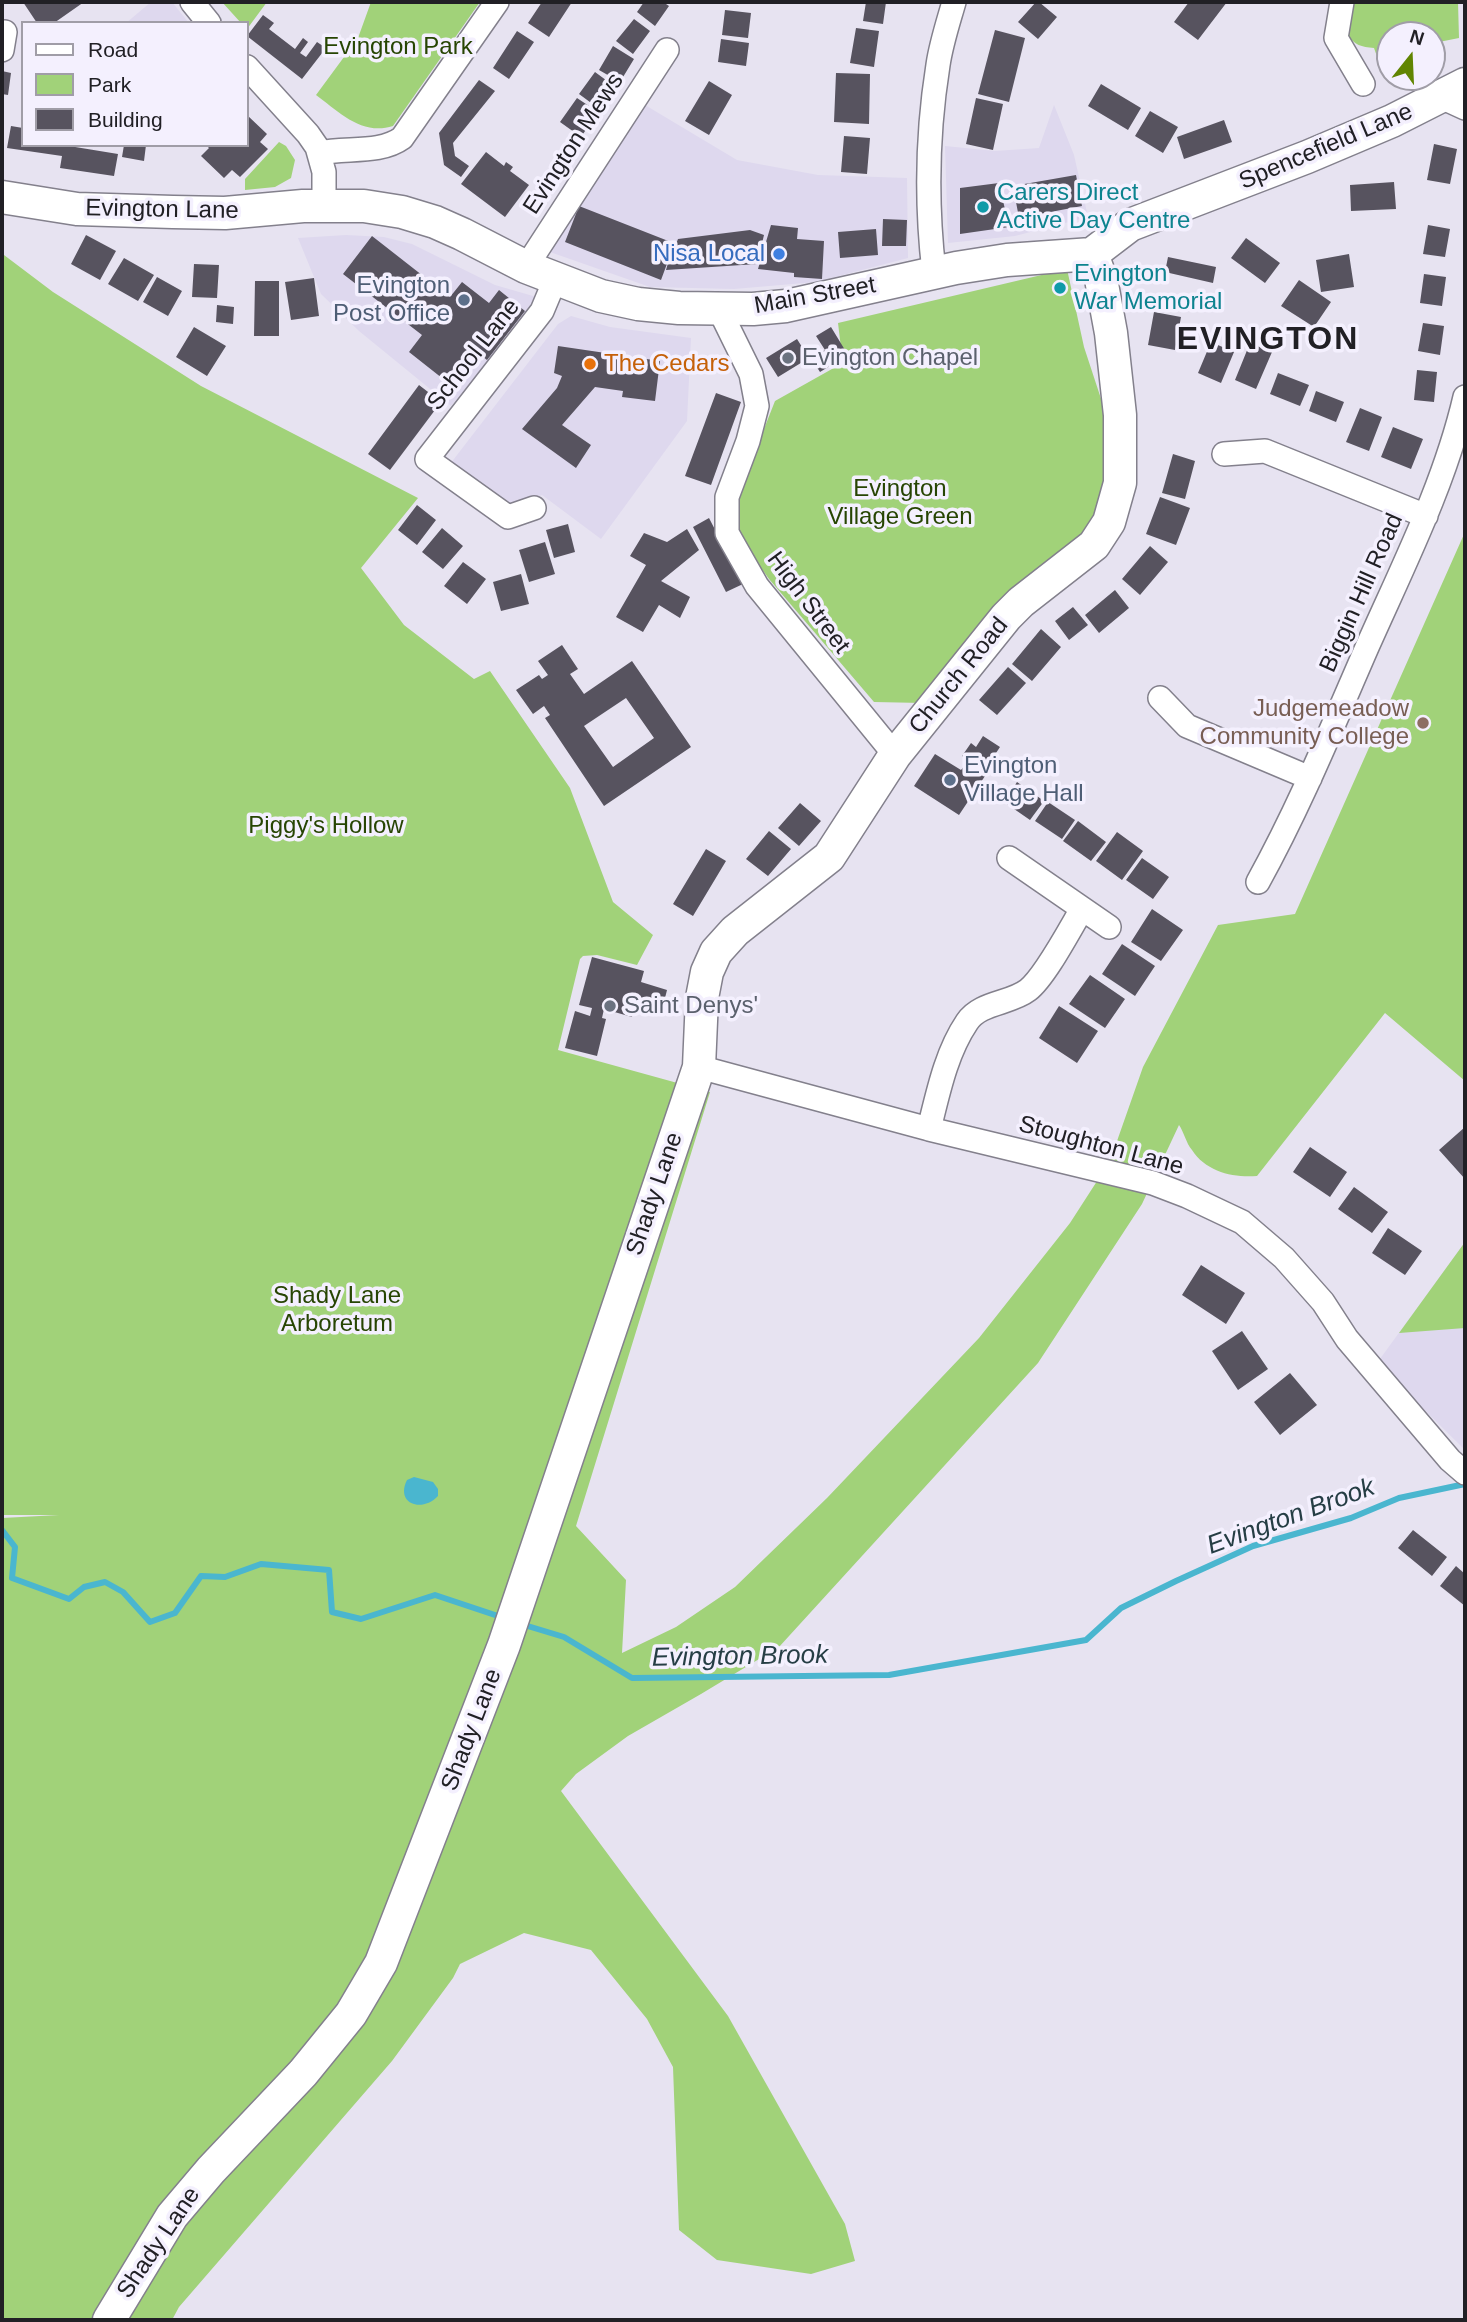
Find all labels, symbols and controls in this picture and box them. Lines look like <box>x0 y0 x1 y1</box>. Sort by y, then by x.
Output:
legend <box>21 21 248 147</box>
north arrow <box>1376 21 1446 91</box>
text: N <box>1407 25 1427 50</box>
park label: Evington Park <box>323 33 473 61</box>
text: Road <box>88 38 138 61</box>
street label: Evington Mews <box>518 68 630 220</box>
text: Park <box>88 73 131 96</box>
street label: Spencefield Lane <box>1235 98 1417 196</box>
text: Building <box>88 108 163 131</box>
place label: Carers Direct Active Day Centre <box>997 179 1190 235</box>
street label: Evington Lane <box>85 194 239 226</box>
marker: Carers Direct Active Day Centre <box>975 199 991 215</box>
place label: Nisa Local <box>653 240 765 268</box>
marker: Nisa Local <box>771 246 787 262</box>
place label: Evington War Memorial <box>1074 260 1222 316</box>
street label: Main Street <box>752 271 878 321</box>
place label: Evington Post Office <box>333 272 450 328</box>
marker: Evington War Memorial <box>1052 280 1068 296</box>
marker: Evington Post Office <box>456 292 472 308</box>
street label: School Lane <box>422 294 526 416</box>
district label: EVINGTON <box>1178 321 1358 359</box>
place label: Evington Chapel <box>802 344 978 372</box>
place label: The Cedars <box>604 350 729 378</box>
marker: Evington Chapel <box>780 350 796 366</box>
marker: The Cedars <box>582 356 598 372</box>
park label: Evington Village Green <box>828 475 972 531</box>
street label: Biggin Hill Road <box>1314 509 1410 677</box>
street label: High Street <box>760 546 856 660</box>
street label: Church Road <box>903 612 1015 740</box>
place label: Judgemeadow Community College <box>1200 695 1409 751</box>
marker: Judgemeadow Community College <box>1415 715 1431 731</box>
place label: Evington Village Hall <box>964 752 1084 808</box>
marker: Evington Village Hall <box>942 772 958 788</box>
park label: Piggy's Hollow <box>248 812 404 840</box>
place label: Saint Denys' <box>624 992 758 1020</box>
marker: Saint Denys' <box>602 998 618 1014</box>
street label: Stoughton Lane <box>1015 1110 1187 1182</box>
street label: Shady Lane <box>621 1129 689 1259</box>
park label: Shady Lane Arboretum <box>273 1282 401 1338</box>
water label: Evington Brook <box>1203 1472 1379 1562</box>
water label: Evington Brook <box>652 1640 828 1674</box>
street label: Shady Lane <box>436 1665 508 1795</box>
street label: Shady Lane <box>111 2182 207 2304</box>

